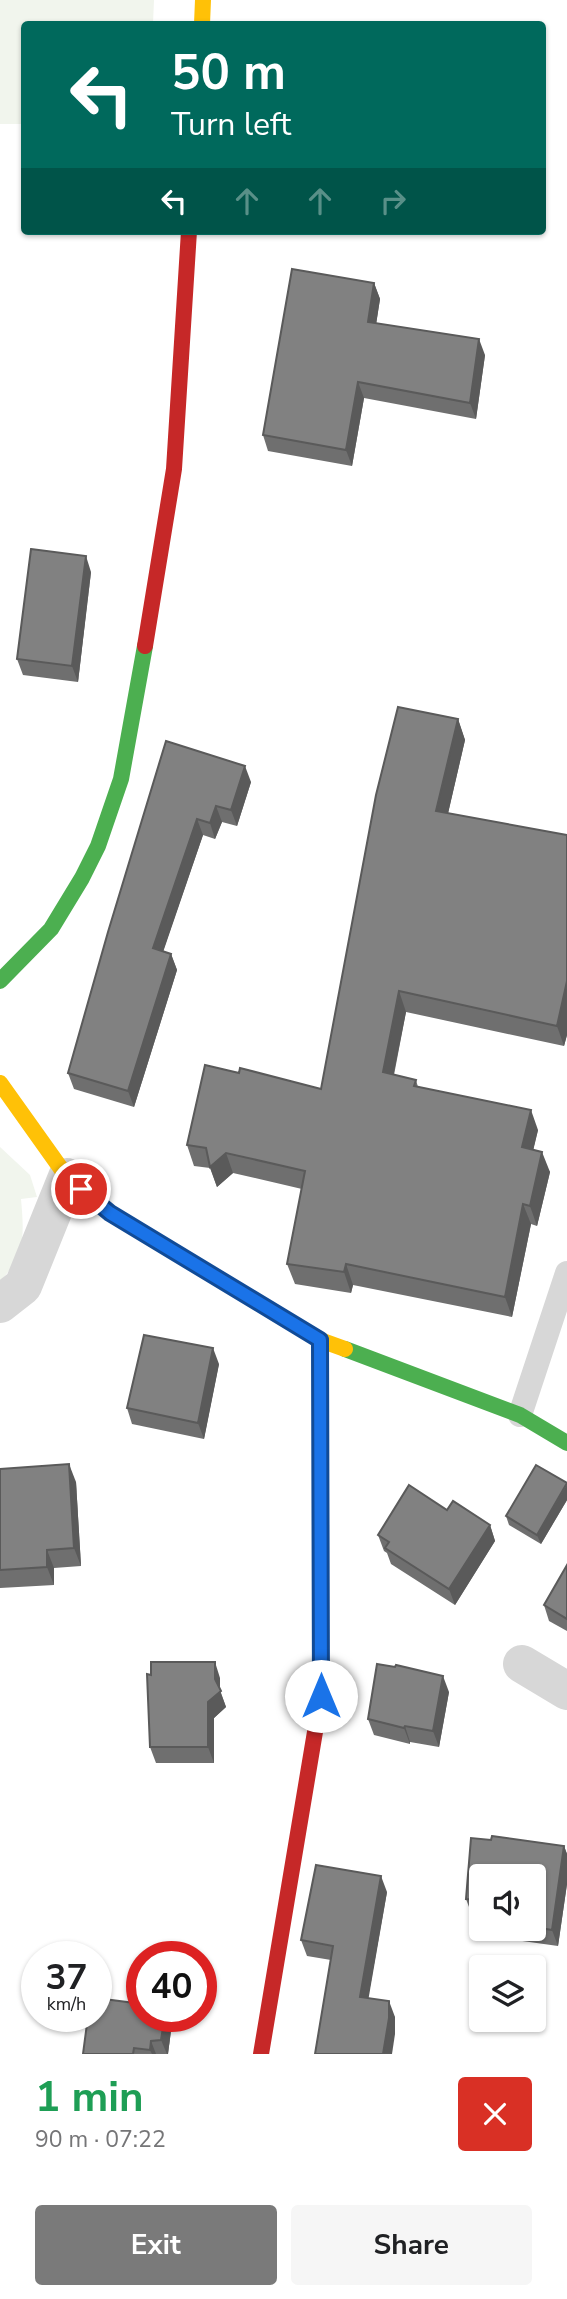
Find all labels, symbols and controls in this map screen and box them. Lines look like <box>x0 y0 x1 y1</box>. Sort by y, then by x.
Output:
text: 50 m <box>171 39 286 106</box>
icon: left <box>56 49 147 140</box>
text: Turn left <box>171 103 291 146</box>
icon: left <box>155 182 193 220</box>
icon: ahead <box>228 182 266 220</box>
icon: ahead <box>301 182 339 220</box>
icon: right <box>374 182 412 220</box>
pin <box>51 1159 111 1219</box>
icon: arrive <box>62 1170 100 1208</box>
position arrow <box>284 1659 358 1733</box>
map controls <box>469 1864 546 2032</box>
button: sound <box>469 1864 546 1941</box>
speed limit sign: 40 <box>126 1941 217 2032</box>
text: 37 <box>45 1954 88 2001</box>
button: layers <box>469 1955 546 2032</box>
text: km/h <box>47 1992 86 2016</box>
text: 1 min <box>35 2069 144 2126</box>
button: close <box>458 2077 532 2151</box>
text: 90 m · 07:22 <box>35 2124 166 2155</box>
button: Exit <box>35 2205 277 2285</box>
button: Share <box>291 2205 532 2285</box>

